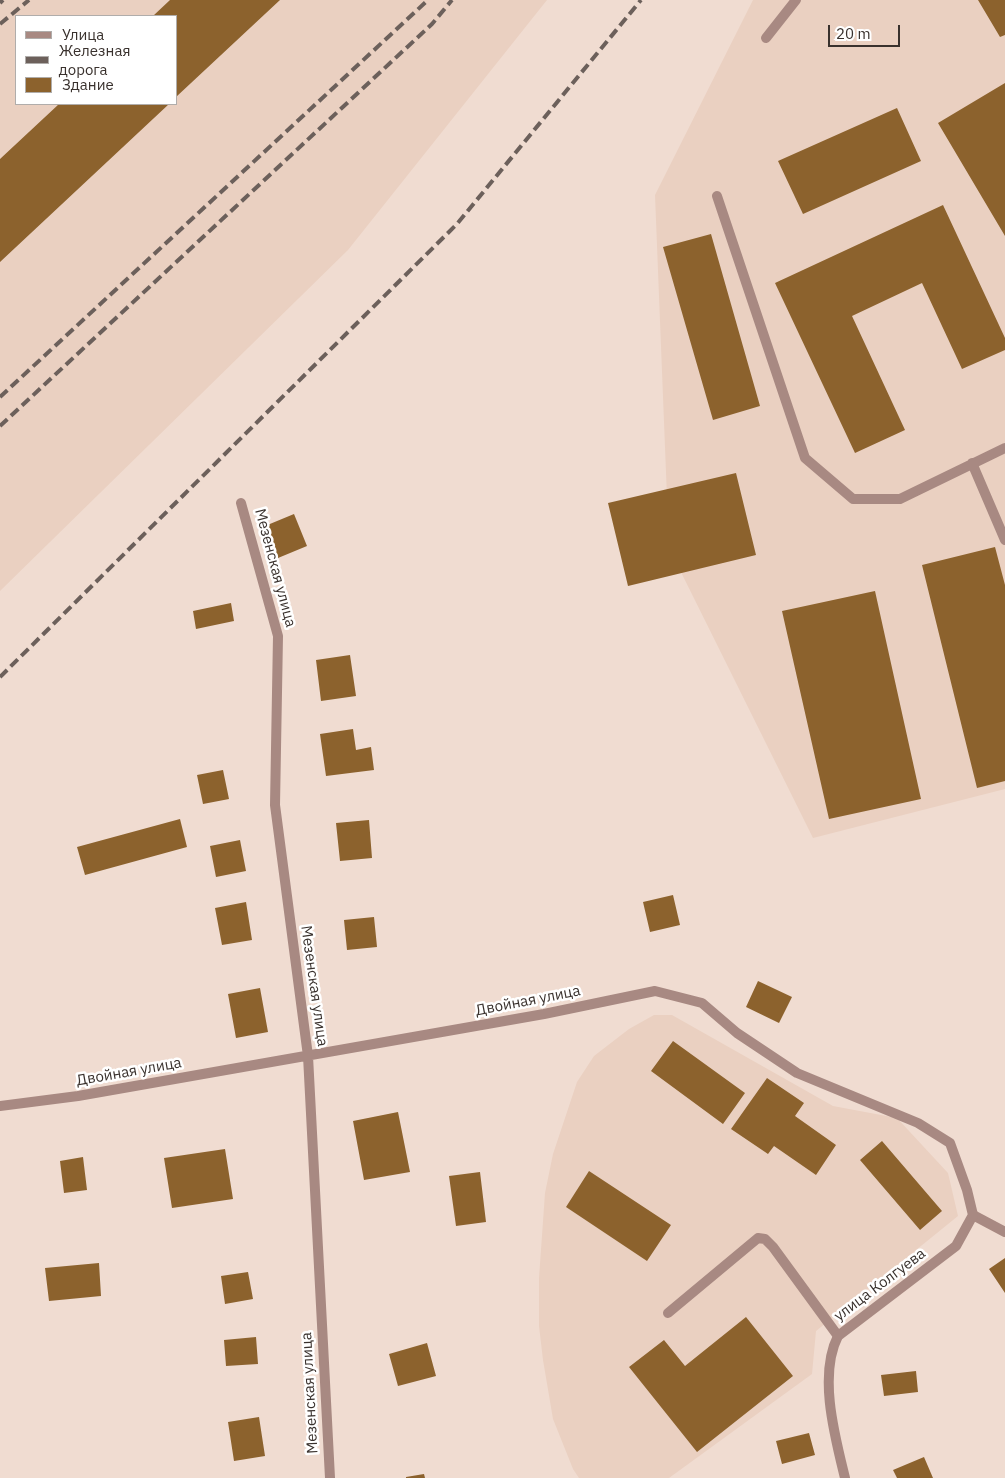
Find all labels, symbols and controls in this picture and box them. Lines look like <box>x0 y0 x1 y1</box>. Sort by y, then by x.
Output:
legend <box>15 15 178 105</box>
scale bar <box>830 15 902 47</box>
text: 20 m <box>836 24 871 43</box>
text: Улица <box>62 25 104 44</box>
text: Железная дорога <box>59 41 130 79</box>
text: Здание <box>62 75 114 94</box>
street label: Мезенская улица <box>251 507 299 629</box>
street label: Мезенская улица <box>297 924 331 1048</box>
street label: Двойная улица <box>474 982 582 1020</box>
street label: Двойная улица <box>75 1054 183 1090</box>
street label: улица Колгуева <box>831 1245 929 1325</box>
street label: Мезенская улица <box>298 1332 322 1454</box>

